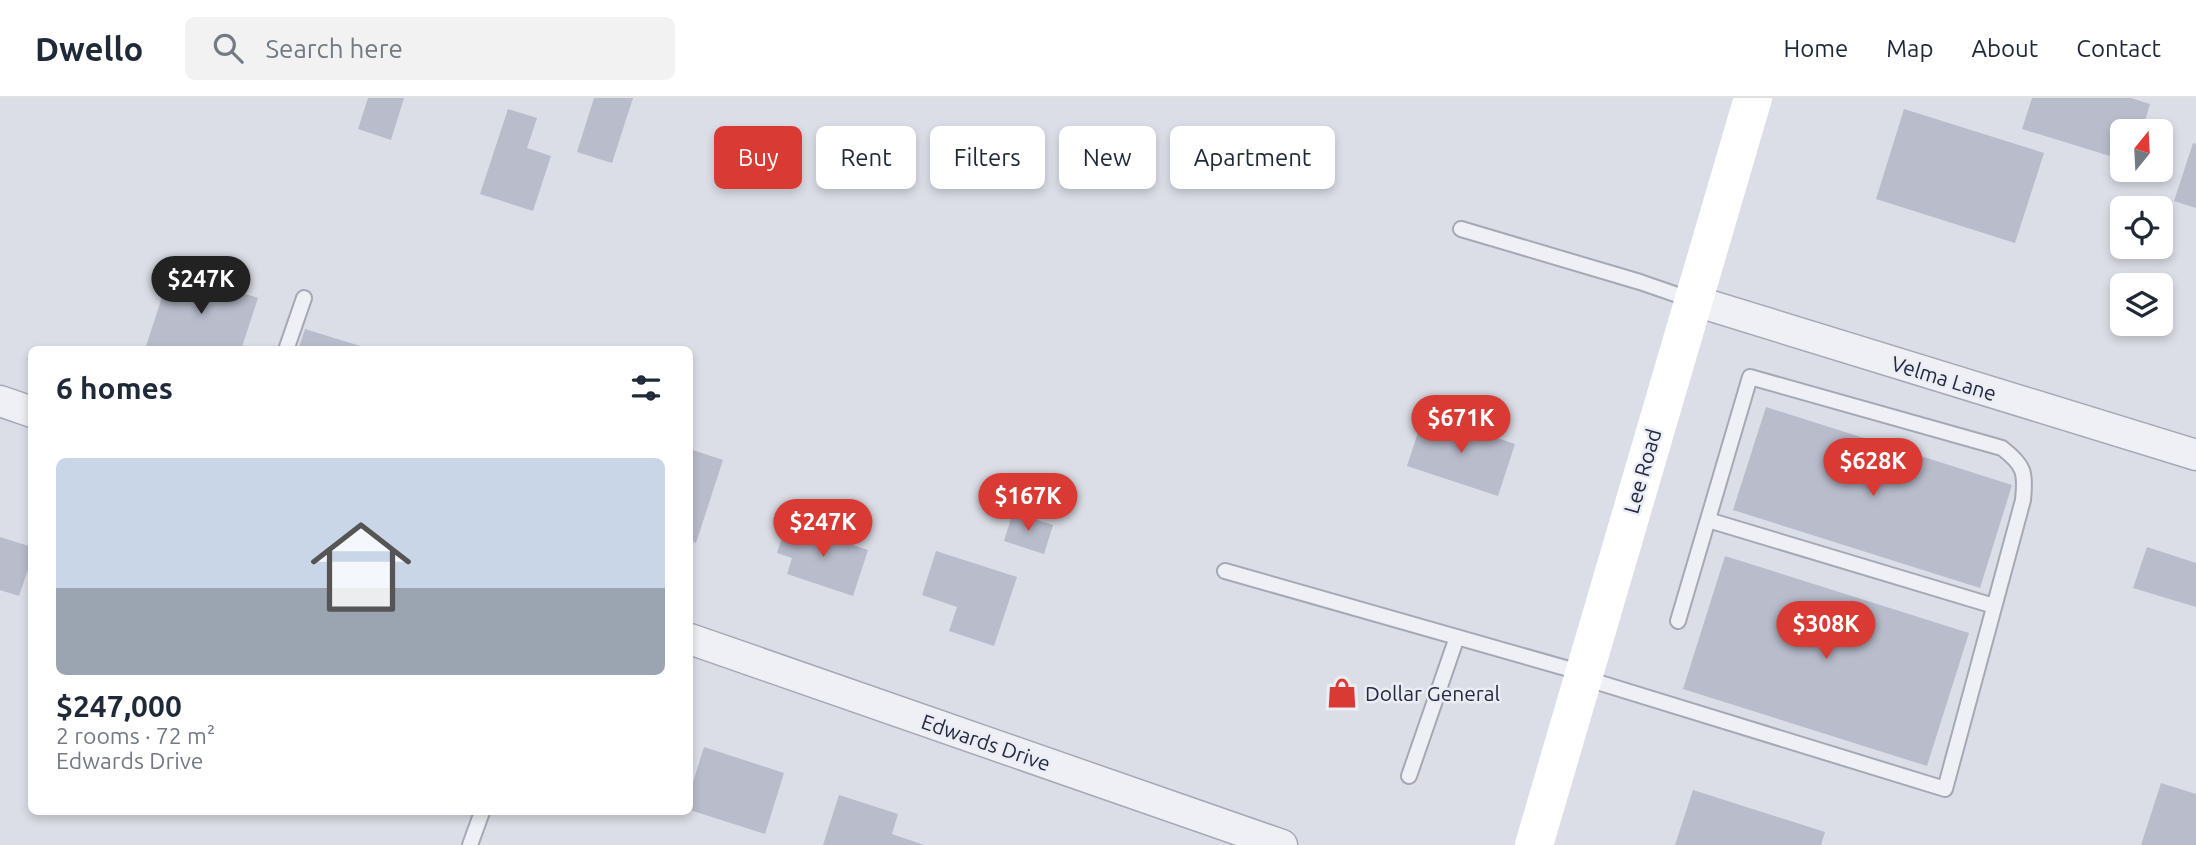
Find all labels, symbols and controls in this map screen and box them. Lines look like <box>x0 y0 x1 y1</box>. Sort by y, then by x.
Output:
search box <box>185 17 675 80</box>
icon: search <box>209 29 247 67</box>
text: Dwello <box>35 30 143 67</box>
text: Search here <box>265 34 403 63</box>
text: Home <box>1783 35 1848 62</box>
text: Map <box>1886 35 1933 62</box>
text: About <box>1971 35 2038 62</box>
text: Contact <box>2076 35 2161 62</box>
north arrow <box>2110 119 2174 182</box>
map controls <box>2110 119 2173 336</box>
chip: Buy <box>714 126 802 189</box>
chip: Rent <box>816 126 916 189</box>
chip: Filters <box>930 126 1045 189</box>
chip: New <box>1059 126 1156 189</box>
chip: Apartment <box>1170 126 1335 189</box>
button: locate <box>2110 196 2173 259</box>
pin: $247K <box>152 256 250 316</box>
text: $247K <box>167 266 235 291</box>
button: layers <box>2110 273 2173 336</box>
street label: Velma Lane <box>1889 351 1999 405</box>
icon: filters <box>627 369 665 407</box>
text: 6 homes <box>56 371 173 405</box>
pin: $671K <box>1412 396 1510 455</box>
text: $671K <box>1427 405 1495 430</box>
street label: Lee Road <box>1618 426 1666 516</box>
pin: $628K <box>1824 438 1922 498</box>
text: $628K <box>1839 448 1907 473</box>
pin: $167K <box>979 474 1077 533</box>
text: $167K <box>994 483 1062 508</box>
pin: $247K <box>774 500 872 559</box>
icon: home <box>298 504 424 630</box>
text: $247K <box>789 509 857 534</box>
pin: $308K <box>1777 602 1875 661</box>
text: $308K <box>1792 611 1860 636</box>
shop icon: Dollar General <box>1325 676 1359 710</box>
place label: Dollar General <box>1365 681 1500 705</box>
text: $247,000 <box>56 689 182 723</box>
street label: Edwards Drive <box>918 709 1054 775</box>
text: 2 rooms · 72 m² <box>56 723 215 748</box>
text: Edwards Drive <box>56 748 204 773</box>

